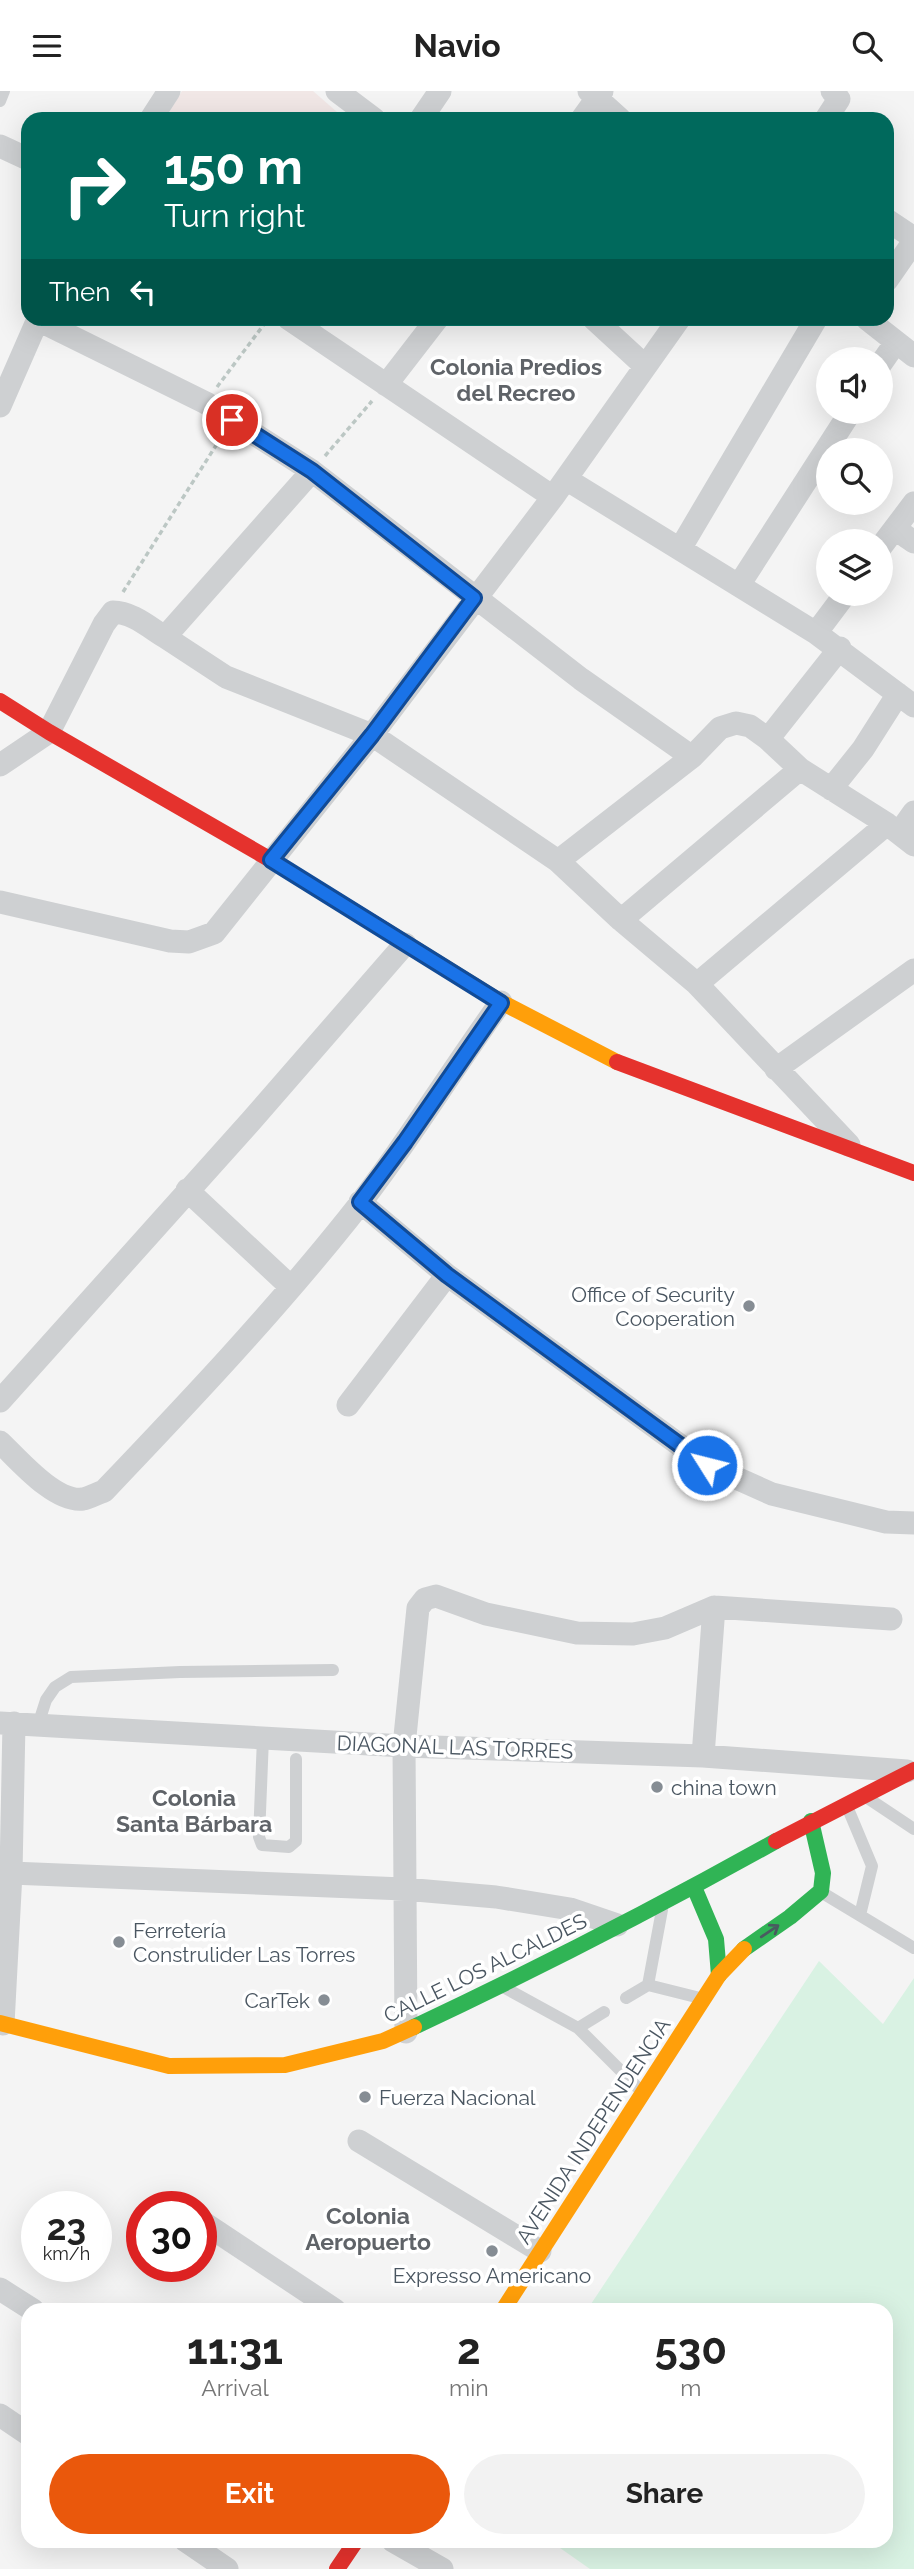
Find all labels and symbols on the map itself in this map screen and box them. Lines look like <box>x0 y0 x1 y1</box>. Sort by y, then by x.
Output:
district label: Colonia Predios del Recreo <box>430 353 602 406</box>
pin <box>202 390 262 450</box>
place label: Office of Security Cooperation <box>571 1282 735 1331</box>
marker: Office of Security Cooperation <box>741 1298 757 1314</box>
position arrow <box>670 1428 744 1502</box>
street label: DIAGONAL LAS TORRES <box>336 1730 574 1764</box>
place label: china town <box>671 1775 777 1800</box>
marker: china town <box>649 1779 665 1795</box>
district label: Colonia Santa Bárbara <box>116 1784 272 1837</box>
street label: CALLE LOS ALCALDES <box>379 1908 591 2028</box>
place label: Ferretería Construlider Las Torres <box>133 1918 355 1967</box>
one-way arrow <box>760 1924 779 1938</box>
marker: Ferretería Construlider Las Torres <box>111 1934 127 1950</box>
place label: CarTek <box>244 1988 310 2013</box>
marker: CarTek <box>316 1992 332 2008</box>
street label: AVENIDA INDEPENDENCIA <box>511 2014 675 2248</box>
place label: Fuerza Nacional <box>379 2085 536 2110</box>
marker: Fuerza Nacional <box>357 2089 373 2105</box>
speed limit sign: 30 <box>126 2191 217 2282</box>
district label: Colonia Aeropuerto <box>305 2202 431 2255</box>
marker: Expresso Americano <box>484 2243 500 2259</box>
place label: Expresso Americano <box>393 2263 591 2288</box>

